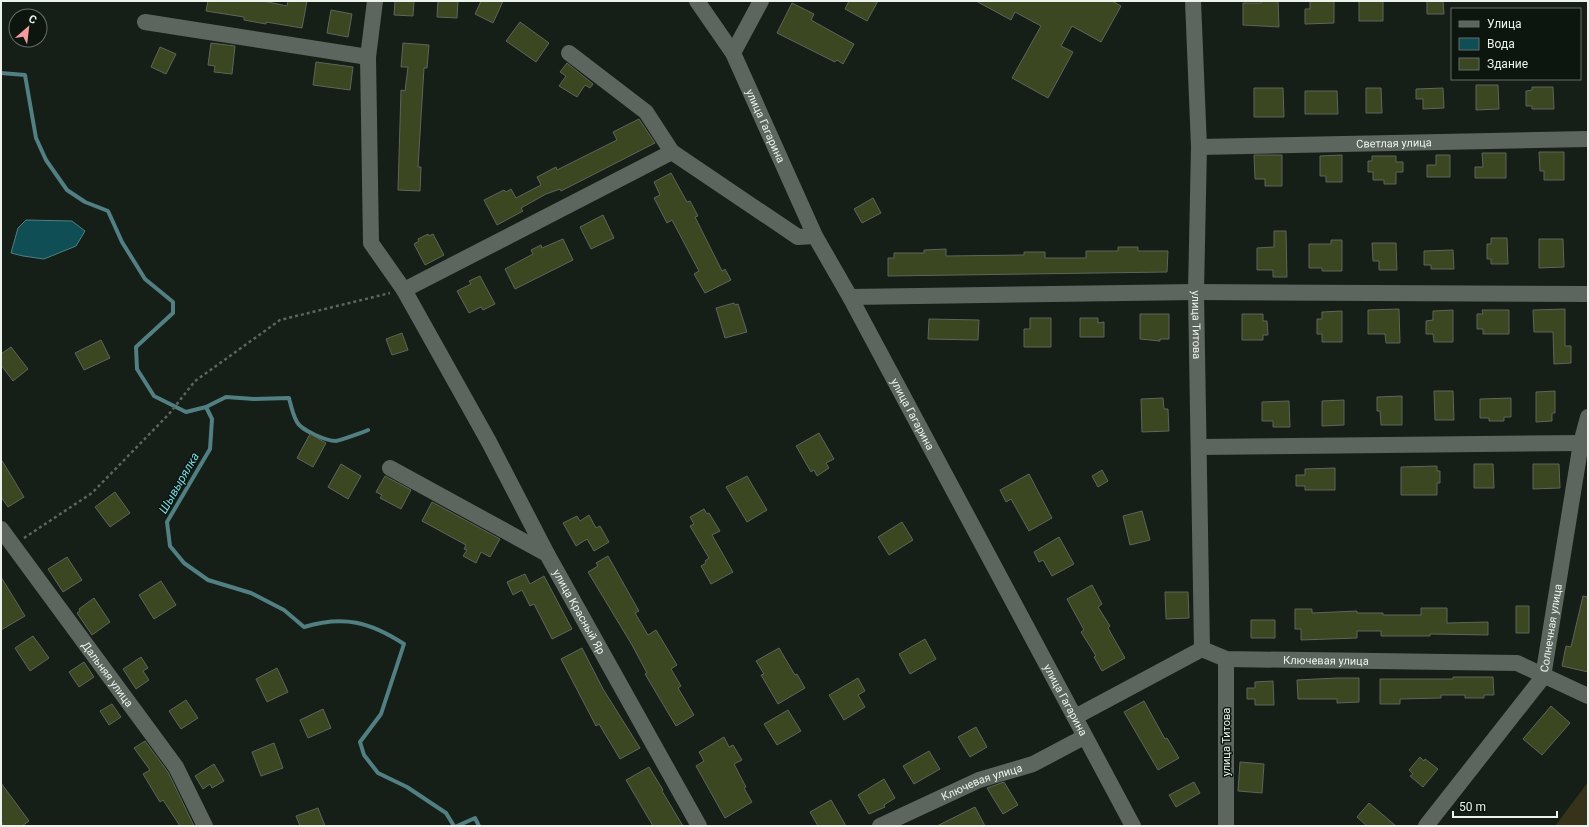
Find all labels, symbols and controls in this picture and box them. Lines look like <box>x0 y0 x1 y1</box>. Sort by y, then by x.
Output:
north arrow <box>8 8 48 48</box>
legend <box>1451 8 1581 80</box>
text: С <box>26 12 39 27</box>
text: Улица <box>1487 17 1522 31</box>
text: Вода <box>1487 37 1515 51</box>
text: Здание <box>1487 57 1528 71</box>
street label: улица Гагарина <box>743 87 787 165</box>
street label: Светлая улица <box>1356 136 1432 151</box>
street label: улица Титова <box>1189 290 1203 359</box>
street label: улица Гагарина <box>888 376 937 453</box>
water label: Шывырялка <box>156 450 202 516</box>
street label: улица Красный Яр <box>550 567 608 656</box>
street label: Солнечная улица <box>1538 583 1565 673</box>
street label: Дальняя улица <box>79 639 136 710</box>
street label: Ключевая улица <box>1283 654 1369 668</box>
street label: улица Гагарина <box>1041 662 1090 738</box>
street label: улица Титова <box>1220 708 1233 776</box>
street label: Ключевая улица <box>939 762 1024 804</box>
scale bar <box>1453 793 1557 819</box>
text: 50 m <box>1459 800 1486 814</box>

